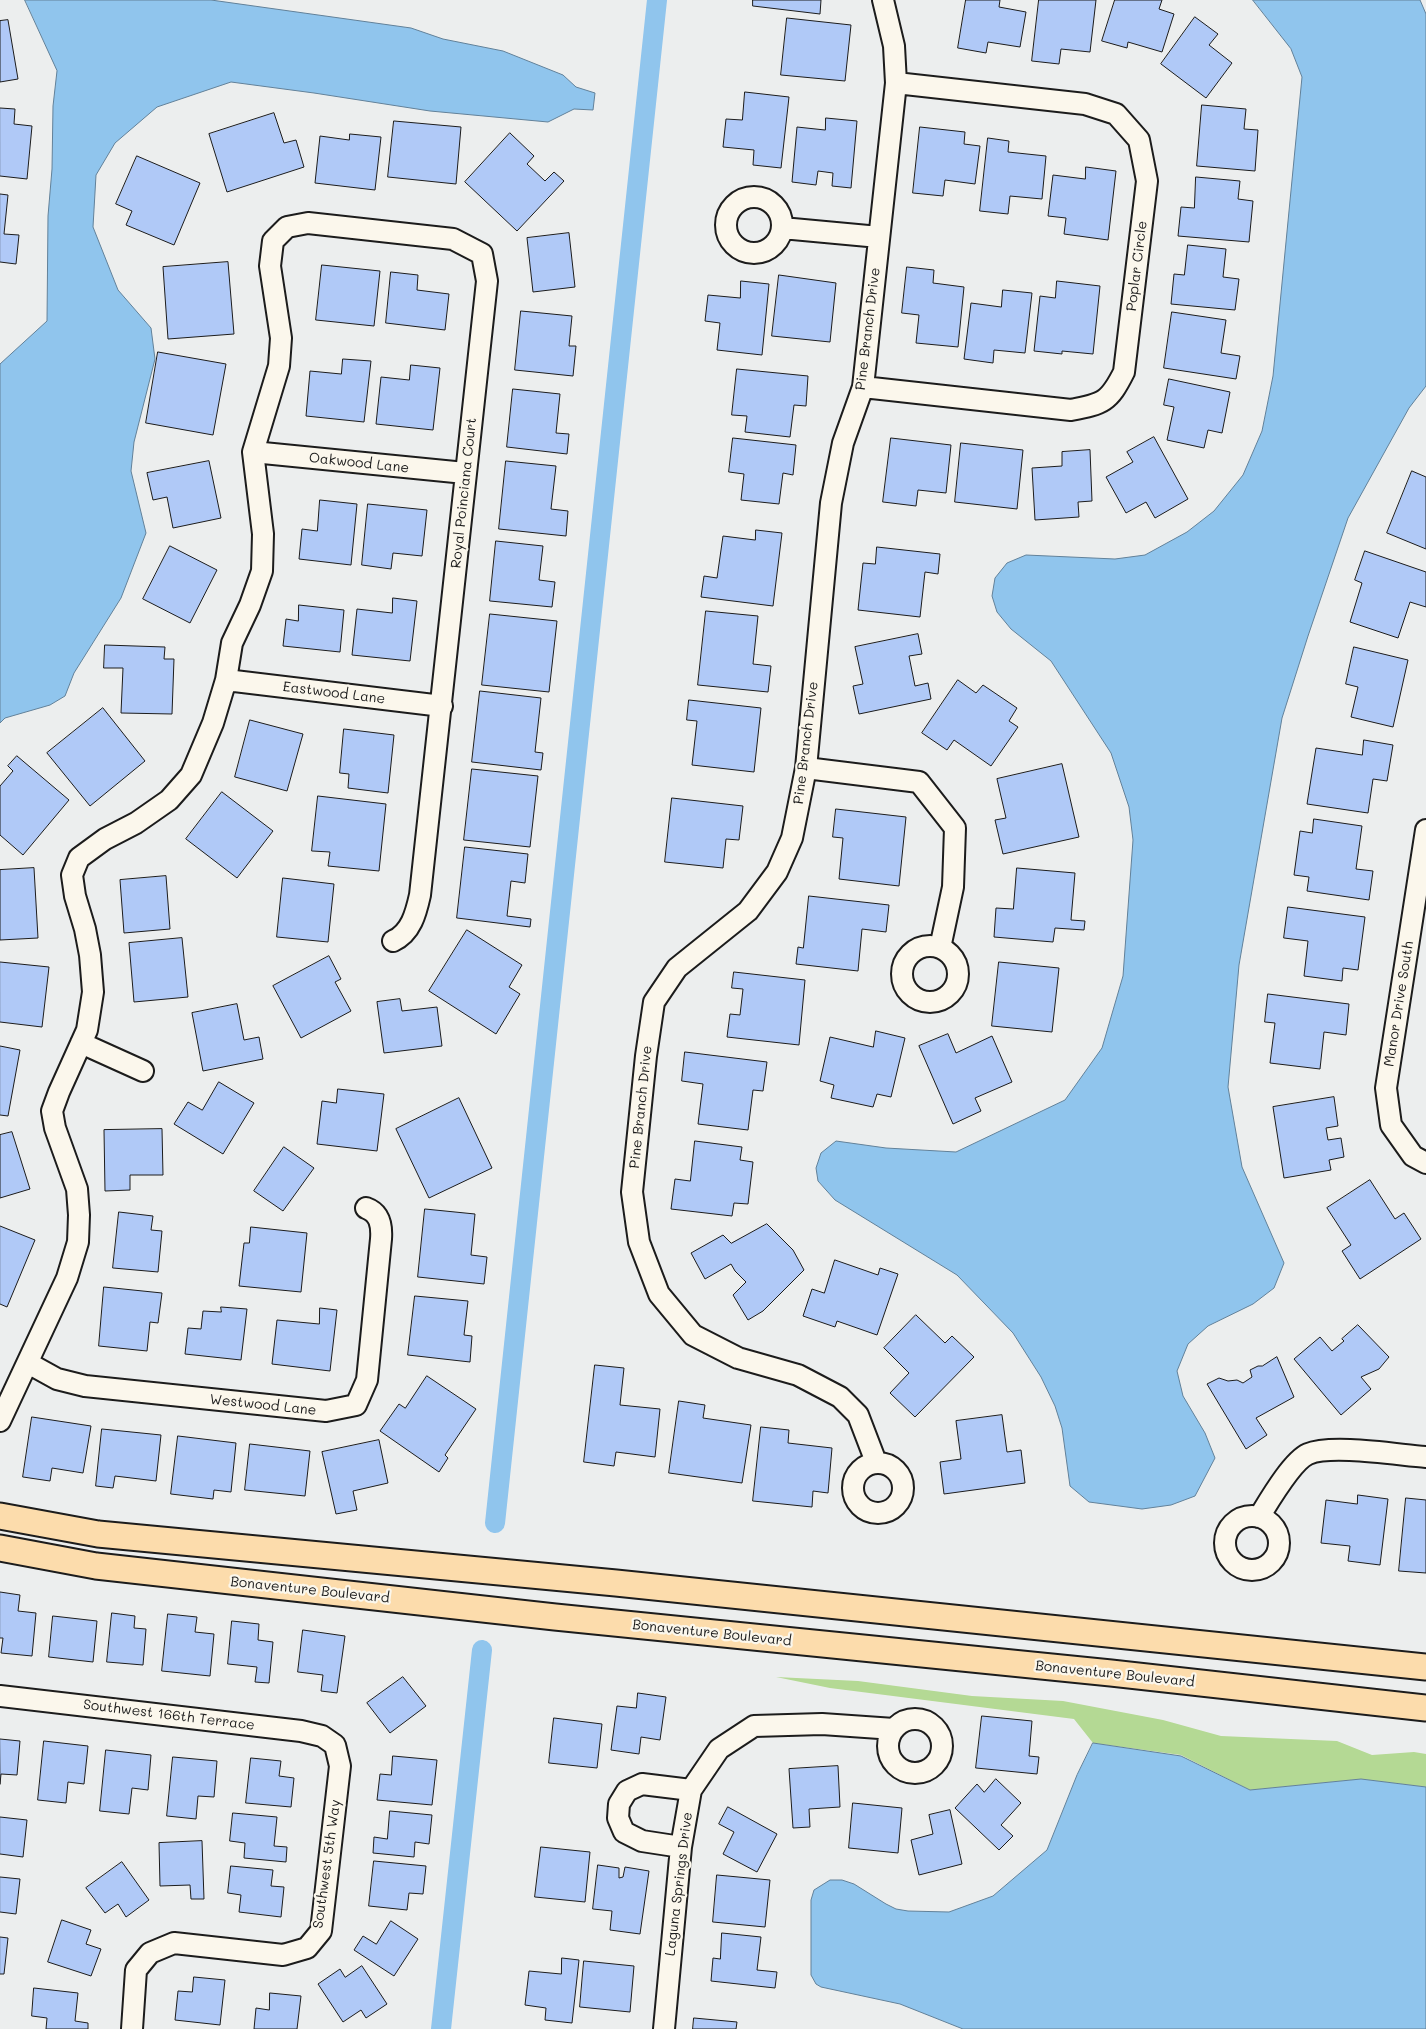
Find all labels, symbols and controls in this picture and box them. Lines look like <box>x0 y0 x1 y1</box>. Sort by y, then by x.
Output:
street label: Poplar Circle <box>1123 220 1151 312</box>
street label: Pine Branch Drive <box>852 267 884 391</box>
street label: Royal Poinciana Court <box>448 417 480 569</box>
street label: Oakwood Lane <box>308 449 410 477</box>
street label: Eastwood Lane <box>282 678 386 708</box>
street label: Pine Branch Drive <box>790 681 822 805</box>
street label: Manor Drive South <box>1381 940 1417 1068</box>
street label: Pine Branch Drive <box>626 1045 656 1169</box>
street label: Westwood Lane <box>209 1391 317 1419</box>
street label: Bonaventure Boulevard <box>229 1573 391 1607</box>
street label: Bonaventure Boulevard <box>631 1616 793 1650</box>
street label: Bonaventure Boulevard <box>1034 1657 1196 1691</box>
street label: Southwest 166th Terrace <box>82 1696 256 1734</box>
street label: Southwest 5th Way <box>310 1799 344 1929</box>
street label: Laguna Springs Drive <box>662 1811 696 1957</box>

